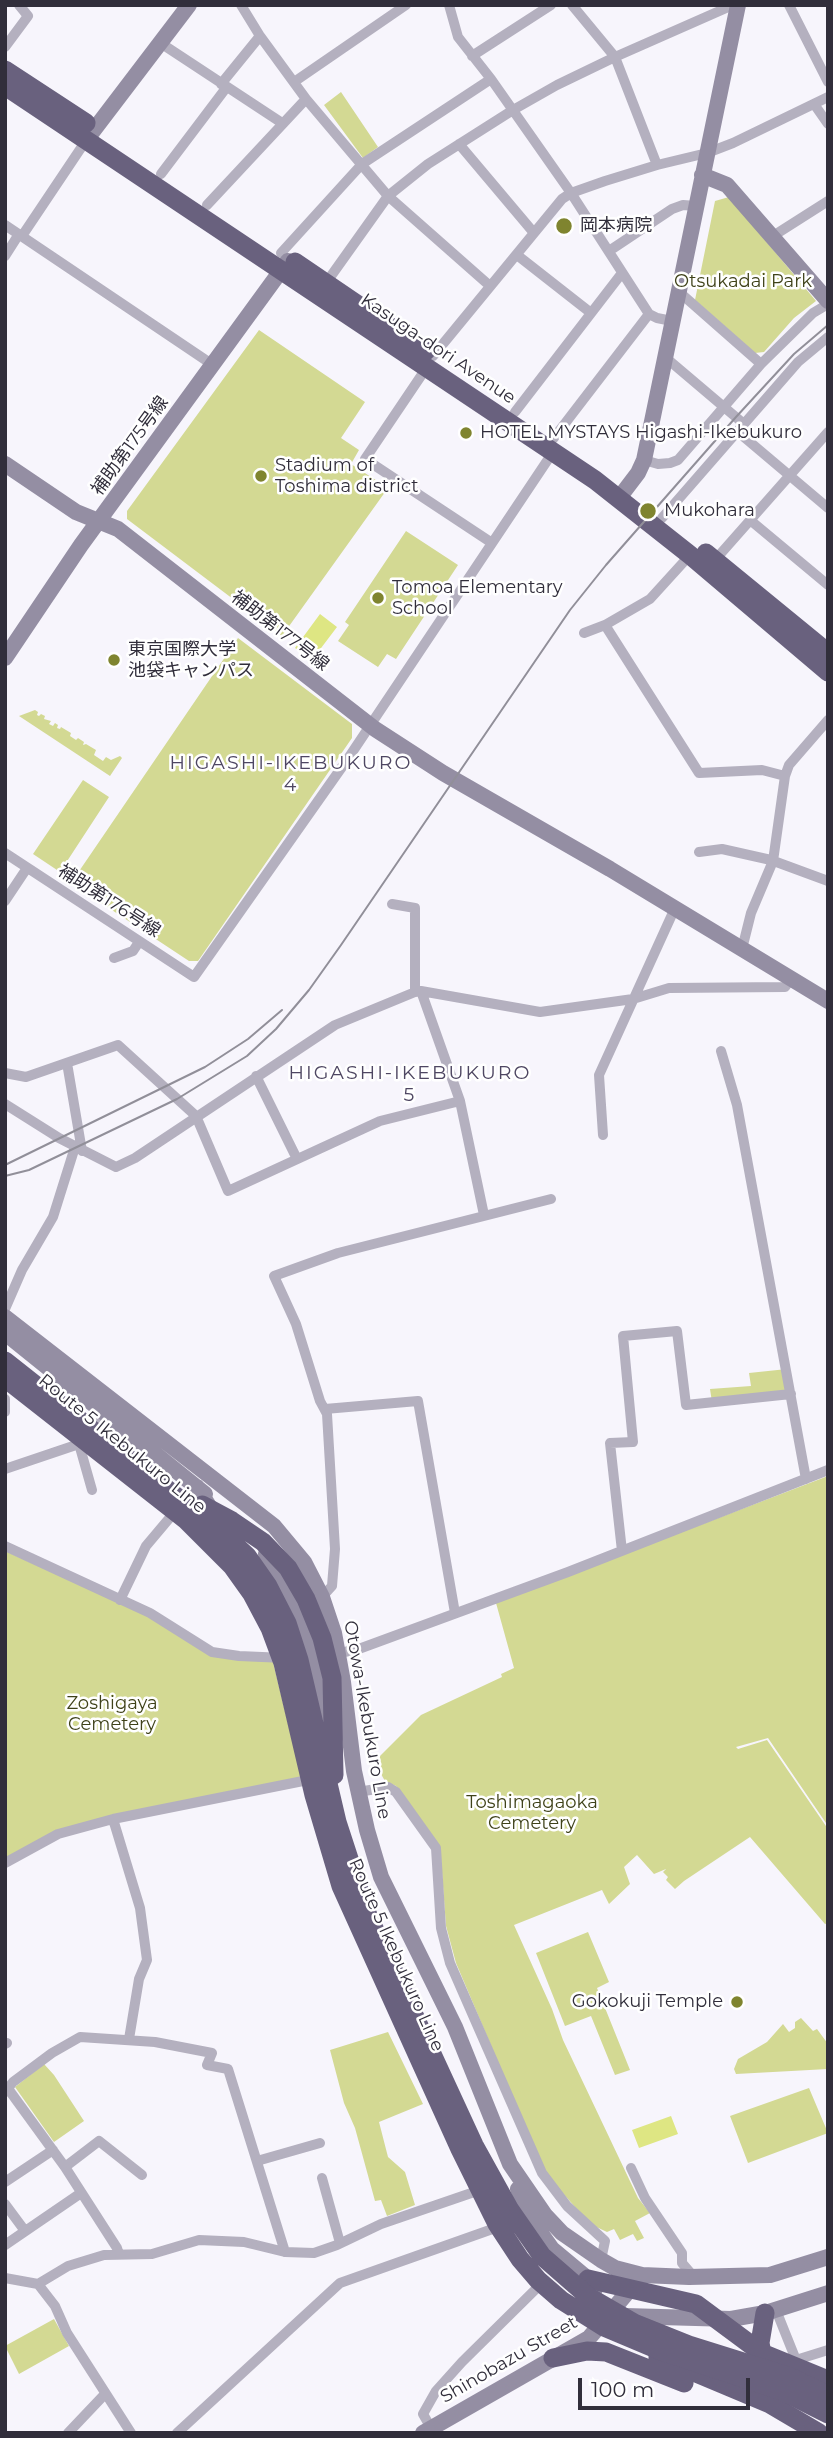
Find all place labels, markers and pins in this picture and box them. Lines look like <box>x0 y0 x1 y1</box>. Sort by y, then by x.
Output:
place label: 岡本病院 <box>580 215 652 237</box>
marker: 岡本病院 <box>554 216 574 236</box>
place label: HOTEL MYSTAYS Higashi-Ikebukuro <box>480 422 802 444</box>
marker: HOTEL MYSTAYS Higashi-Ikebukuro <box>458 425 474 441</box>
place label: Stadium of Toshima district <box>275 455 418 498</box>
marker: Stadium of Toshima district <box>253 468 269 484</box>
place label: Mukohara <box>664 500 755 522</box>
marker: Mukohara <box>638 501 658 521</box>
place label: Tomoa Elementary School <box>392 577 563 620</box>
marker: Tomoa Elementary School <box>370 590 386 606</box>
place label: 東京国際大学 池袋キャンパス <box>128 639 254 682</box>
marker: 東京国際大学 池袋キャンパス <box>106 652 122 668</box>
place label: Gokokuji Temple <box>572 1991 723 2013</box>
marker: Gokokuji Temple <box>729 1994 745 2010</box>

